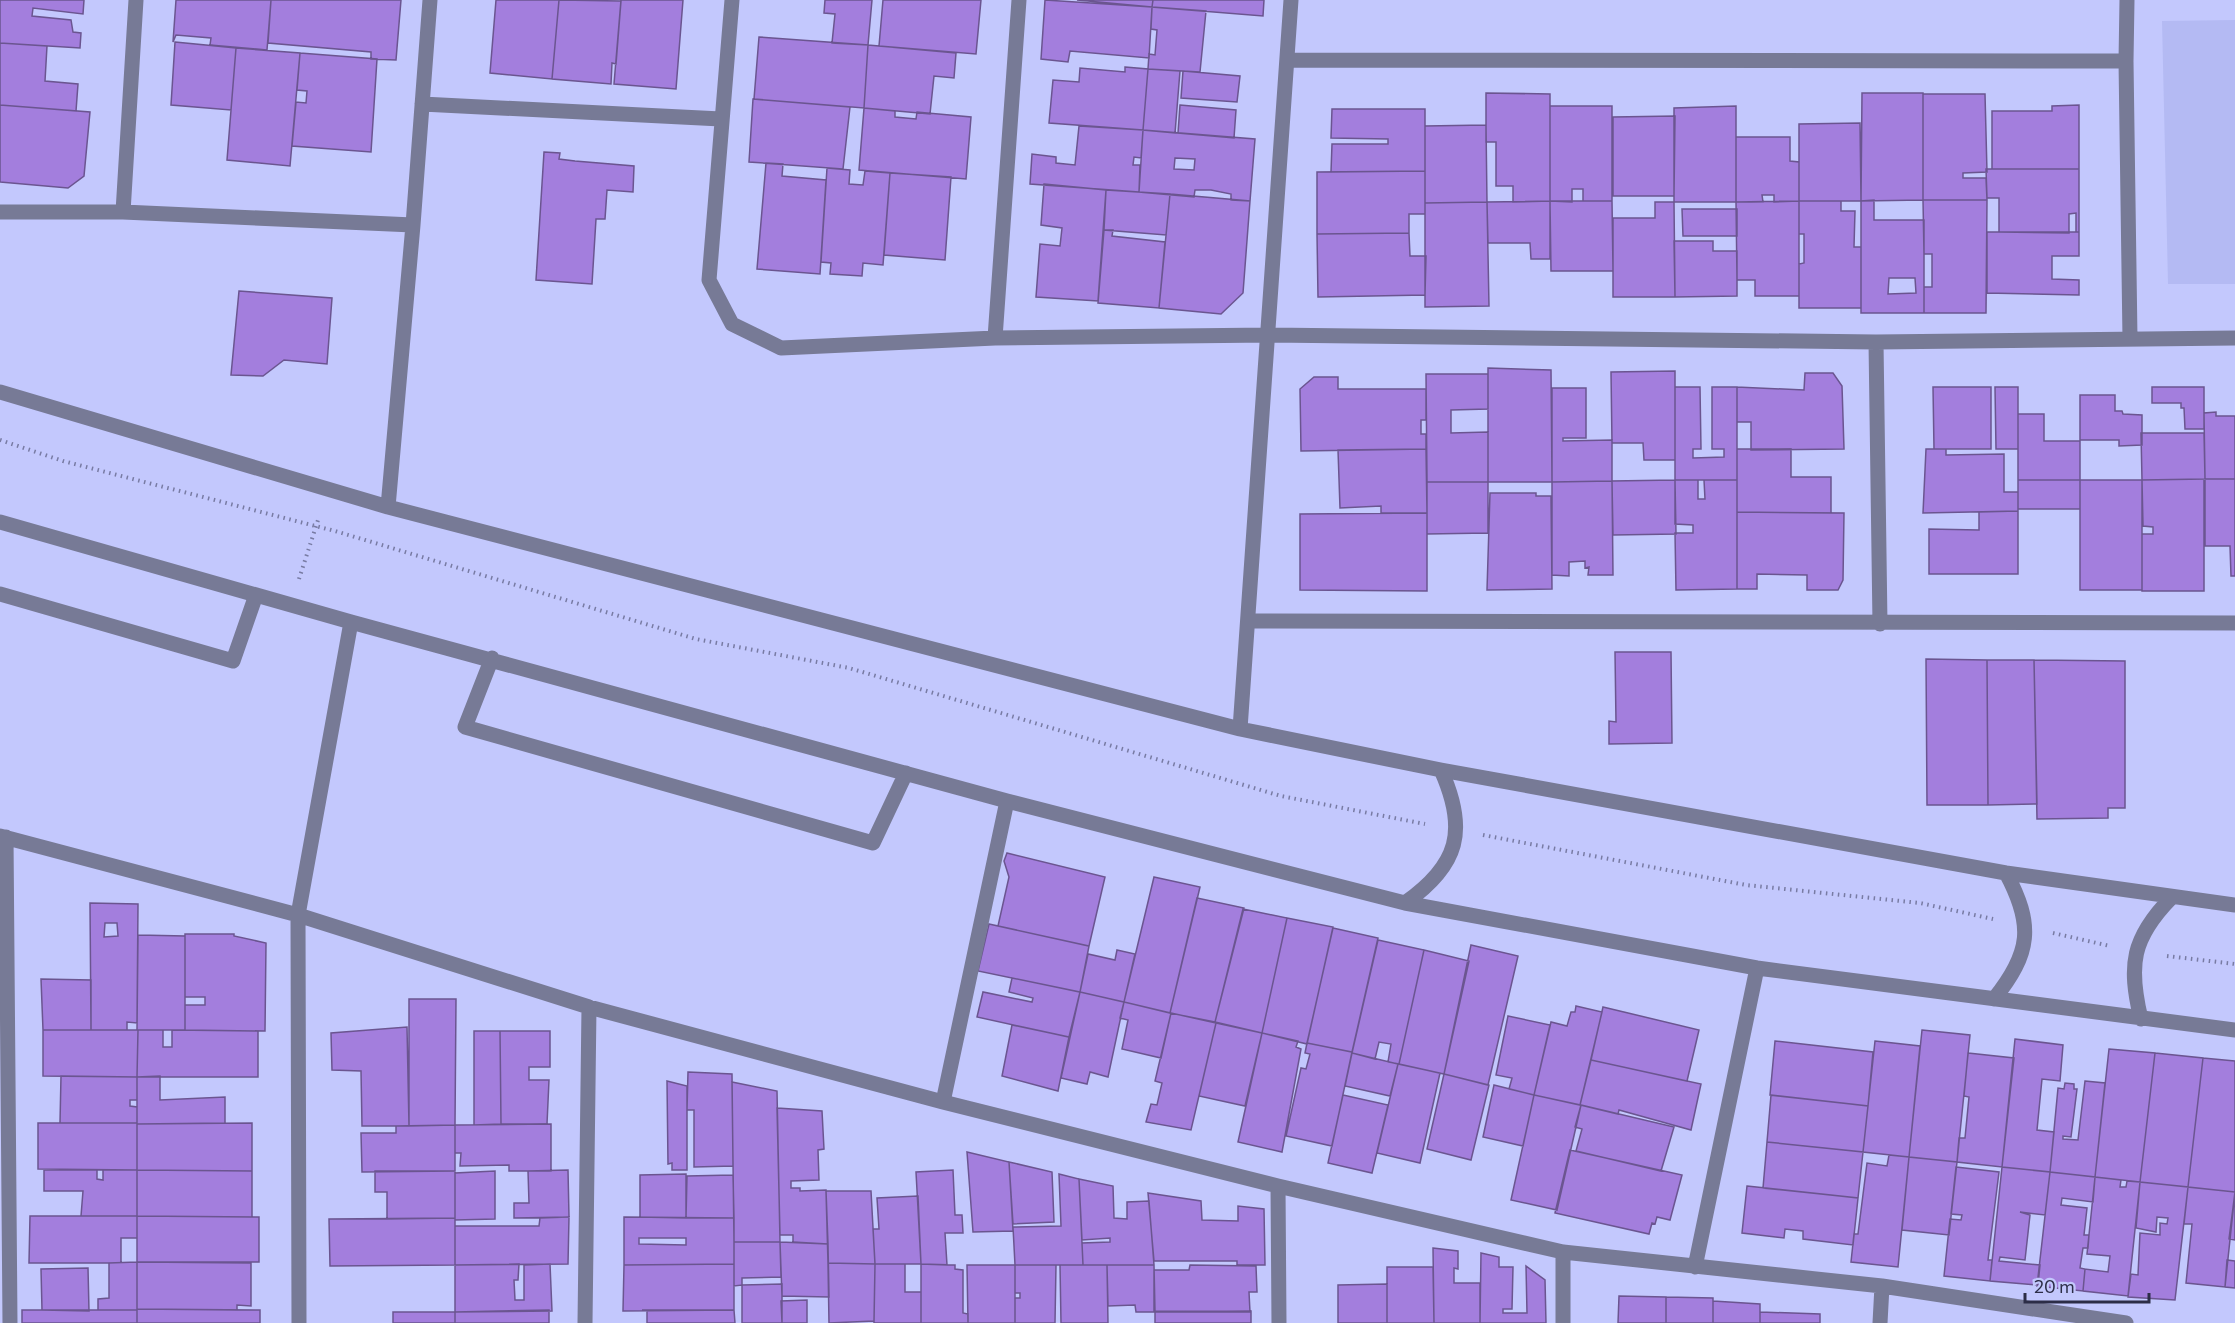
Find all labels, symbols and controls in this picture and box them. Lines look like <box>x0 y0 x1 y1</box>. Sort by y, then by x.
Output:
scale bar <box>2025 1266 2150 1304</box>
text: 20 m <box>2034 1275 2075 1297</box>

